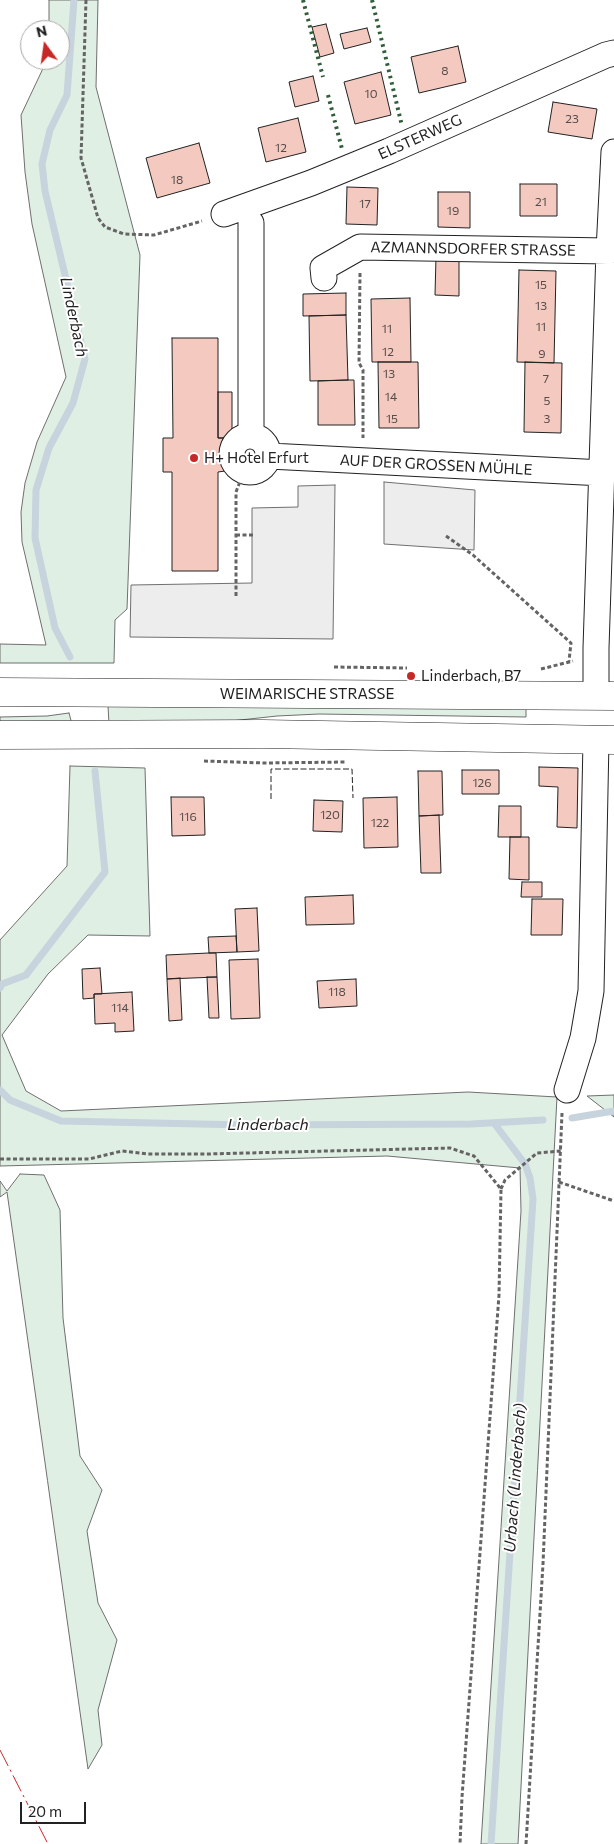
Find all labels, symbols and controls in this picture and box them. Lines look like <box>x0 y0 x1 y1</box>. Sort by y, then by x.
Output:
north arrow <box>20 20 70 70</box>
text: N <box>34 21 49 40</box>
house number: 8 <box>441 64 449 78</box>
house number: 10 <box>365 87 377 101</box>
street label: ELSTERWEG <box>375 111 465 163</box>
house number: 23 <box>565 112 579 126</box>
house number: 12 <box>275 141 287 155</box>
house number: 18 <box>171 173 183 187</box>
house number: 21 <box>535 195 547 209</box>
house number: 17 <box>359 197 371 211</box>
house number: 19 <box>447 204 459 218</box>
street label: AZMANNSDORFER STRASSE <box>370 238 576 260</box>
water label: Linderbach <box>56 275 92 359</box>
house number: 15 <box>535 278 547 292</box>
house number: 13 <box>535 299 547 313</box>
house number: 11 <box>536 320 546 334</box>
house number: 11 <box>382 322 392 336</box>
house number: 12 <box>382 345 394 359</box>
house number: 9 <box>538 347 546 361</box>
house number: 13 <box>383 367 395 381</box>
house number: 7 <box>543 372 549 386</box>
house number: 14 <box>385 390 397 404</box>
house number: 5 <box>544 394 550 408</box>
house number: 15 <box>386 412 398 426</box>
house number: 3 <box>544 412 550 426</box>
place label: H+ Hotel Erfurt <box>204 449 309 467</box>
street label: AUF DER GROSSEN MÜHLE <box>339 451 533 479</box>
marker: H+ Hotel Erfurt <box>188 452 200 464</box>
place label: Linderbach, B7 <box>421 667 521 685</box>
marker: Linderbach, B7 <box>405 670 417 682</box>
street label: WEIMARISCHE STRASSE <box>220 685 394 703</box>
house number: 126 <box>472 776 492 790</box>
house number: 120 <box>320 808 340 822</box>
house number: 116 <box>179 810 197 824</box>
house number: 122 <box>371 816 389 830</box>
house number: 118 <box>328 985 346 999</box>
house number: 114 <box>111 1001 129 1015</box>
water label: Linderbach <box>227 1115 309 1135</box>
water label: Urbach (Linderbach) <box>500 1403 530 1553</box>
scale bar <box>22 1792 89 1824</box>
text: 20 m <box>28 1802 62 1820</box>

